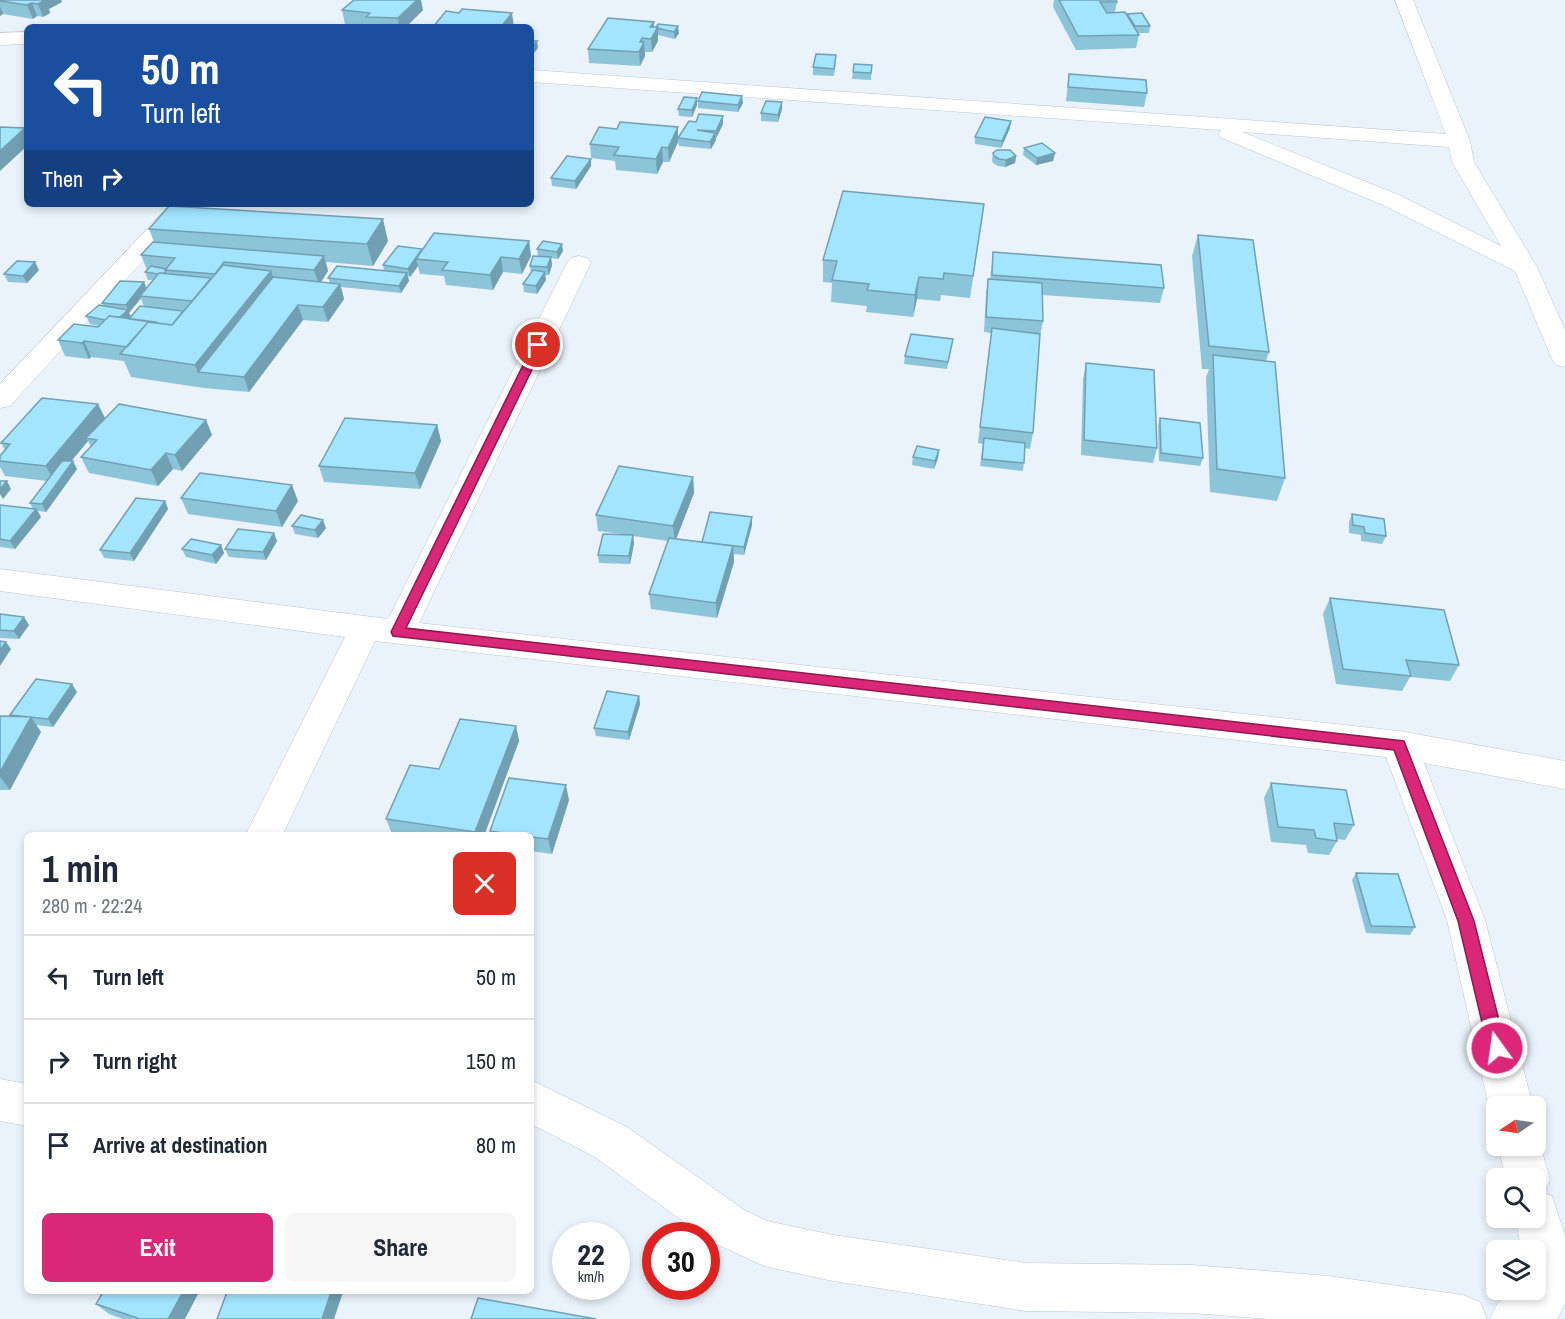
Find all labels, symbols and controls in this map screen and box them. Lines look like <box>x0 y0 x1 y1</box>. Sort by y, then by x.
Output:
text: 50 m <box>141 41 220 97</box>
icon: left <box>42 48 120 126</box>
text: Turn left <box>141 95 220 131</box>
icon: right <box>95 162 128 195</box>
text: Then <box>42 164 83 194</box>
pin <box>512 319 563 370</box>
icon: arrive <box>521 328 554 361</box>
text: 1 min <box>42 845 119 893</box>
button: close <box>453 852 516 915</box>
text: 280 m · 22:24 <box>42 892 142 919</box>
icon: left <box>42 961 75 994</box>
text: Turn left <box>93 962 164 992</box>
text: 50 m <box>476 962 516 992</box>
position arrow <box>1465 1016 1529 1080</box>
icon: right <box>42 1045 75 1078</box>
text: Turn right <box>93 1046 177 1076</box>
text: 150 m <box>466 1046 516 1076</box>
north arrow <box>1486 1096 1546 1156</box>
map controls <box>1486 1096 1546 1300</box>
icon: arrive <box>42 1129 75 1162</box>
text: Arrive at destination <box>93 1130 267 1160</box>
text: 80 m <box>476 1130 516 1160</box>
button: search <box>1486 1168 1546 1228</box>
button: Exit <box>42 1213 273 1282</box>
button: Share <box>285 1213 516 1282</box>
speed limit sign: 30 <box>642 1222 720 1300</box>
text: 22 <box>577 1234 605 1274</box>
button: layers <box>1486 1240 1546 1300</box>
text: km/h <box>578 1266 604 1287</box>

